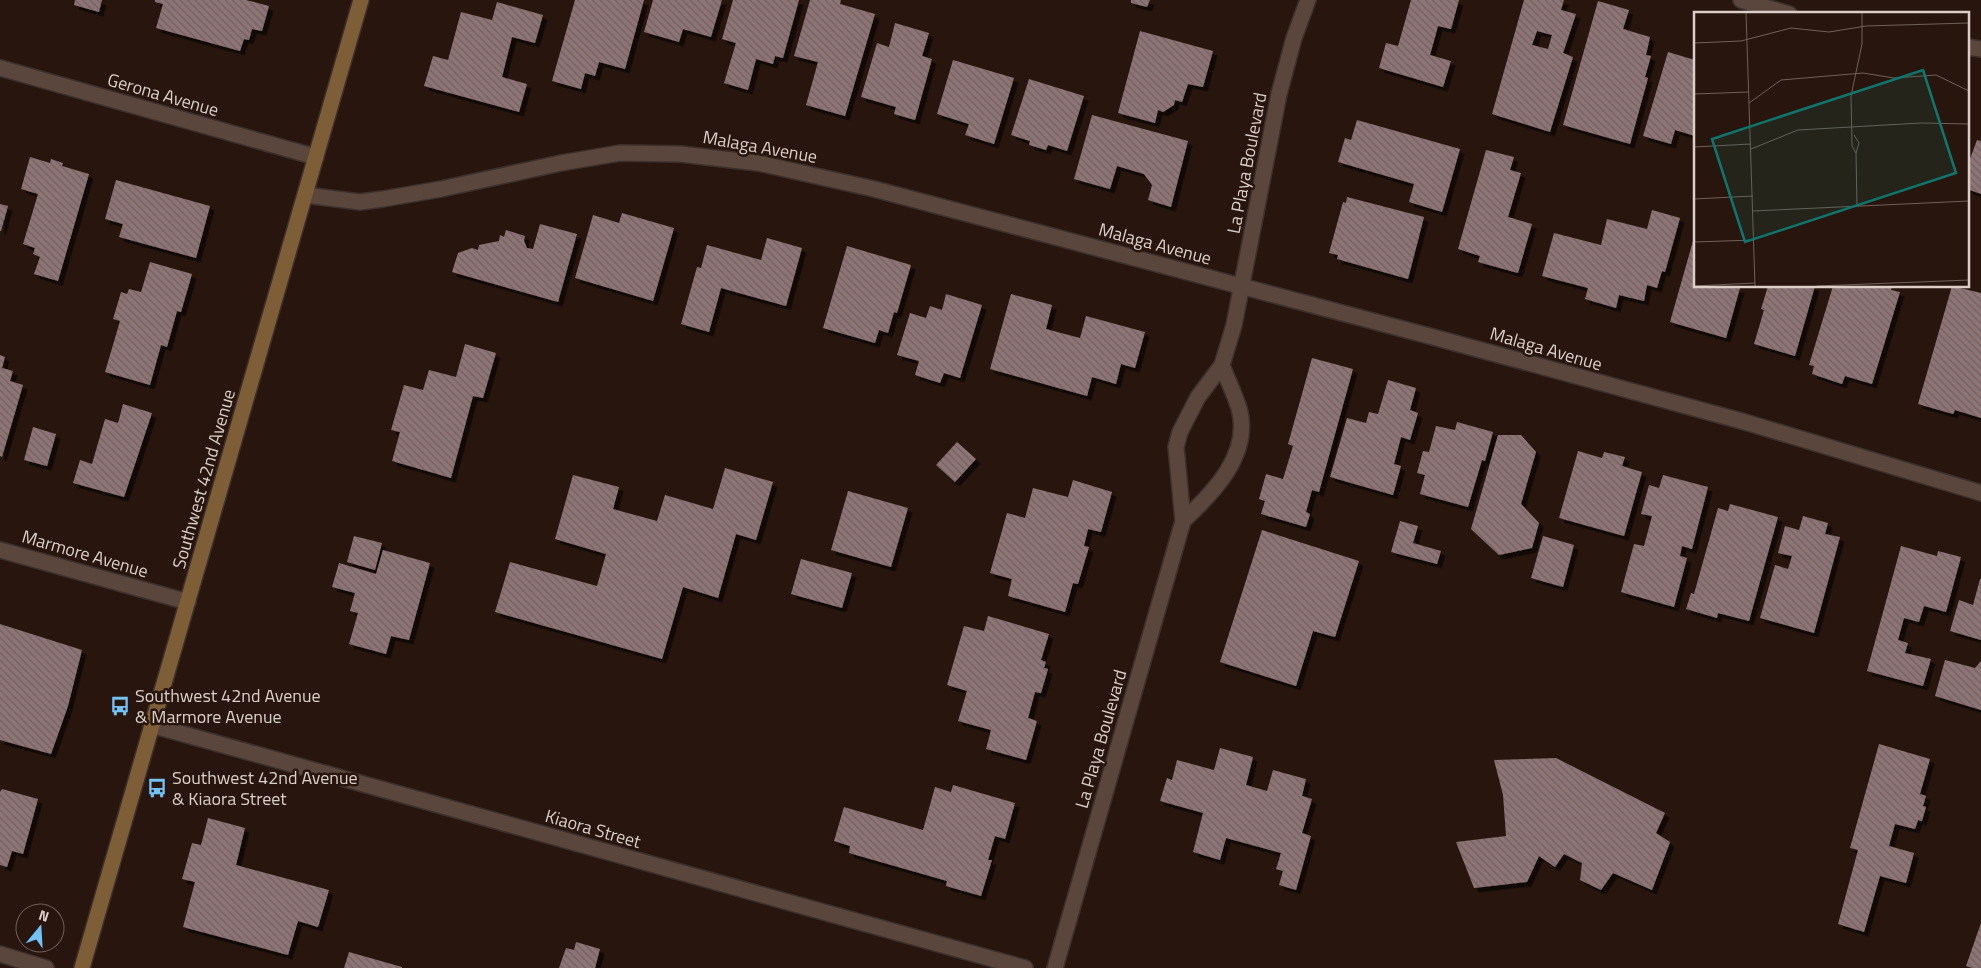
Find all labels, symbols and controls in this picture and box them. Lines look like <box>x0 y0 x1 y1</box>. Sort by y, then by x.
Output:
inset map <box>1694 12 1968 288</box>
street label: Gerona Avenue <box>104 66 222 123</box>
street label: La Playa Boulevard <box>1220 90 1273 236</box>
street label: Malaga Avenue <box>701 123 819 170</box>
street label: Malaga Avenue <box>1096 215 1215 272</box>
street label: Malaga Avenue <box>1487 320 1606 377</box>
street label: Southwest 42nd Avenue <box>165 386 242 572</box>
street label: Marmore Avenue <box>19 523 151 584</box>
street label: La Playa Boulevard <box>1068 666 1133 811</box>
place label: Southwest 42nd Avenue & Marmore Avenue <box>135 682 321 730</box>
bus stop icon: Southwest 42nd Avenue & Marmore Avenue <box>109 695 131 717</box>
place label: Southwest 42nd Avenue & Kiaora Street <box>172 764 358 812</box>
bus stop icon: Southwest 42nd Avenue & Kiaora Street <box>146 777 168 799</box>
street label: Kiaora Street <box>542 802 645 855</box>
north arrow <box>15 903 65 953</box>
text: N <box>36 904 52 927</box>

